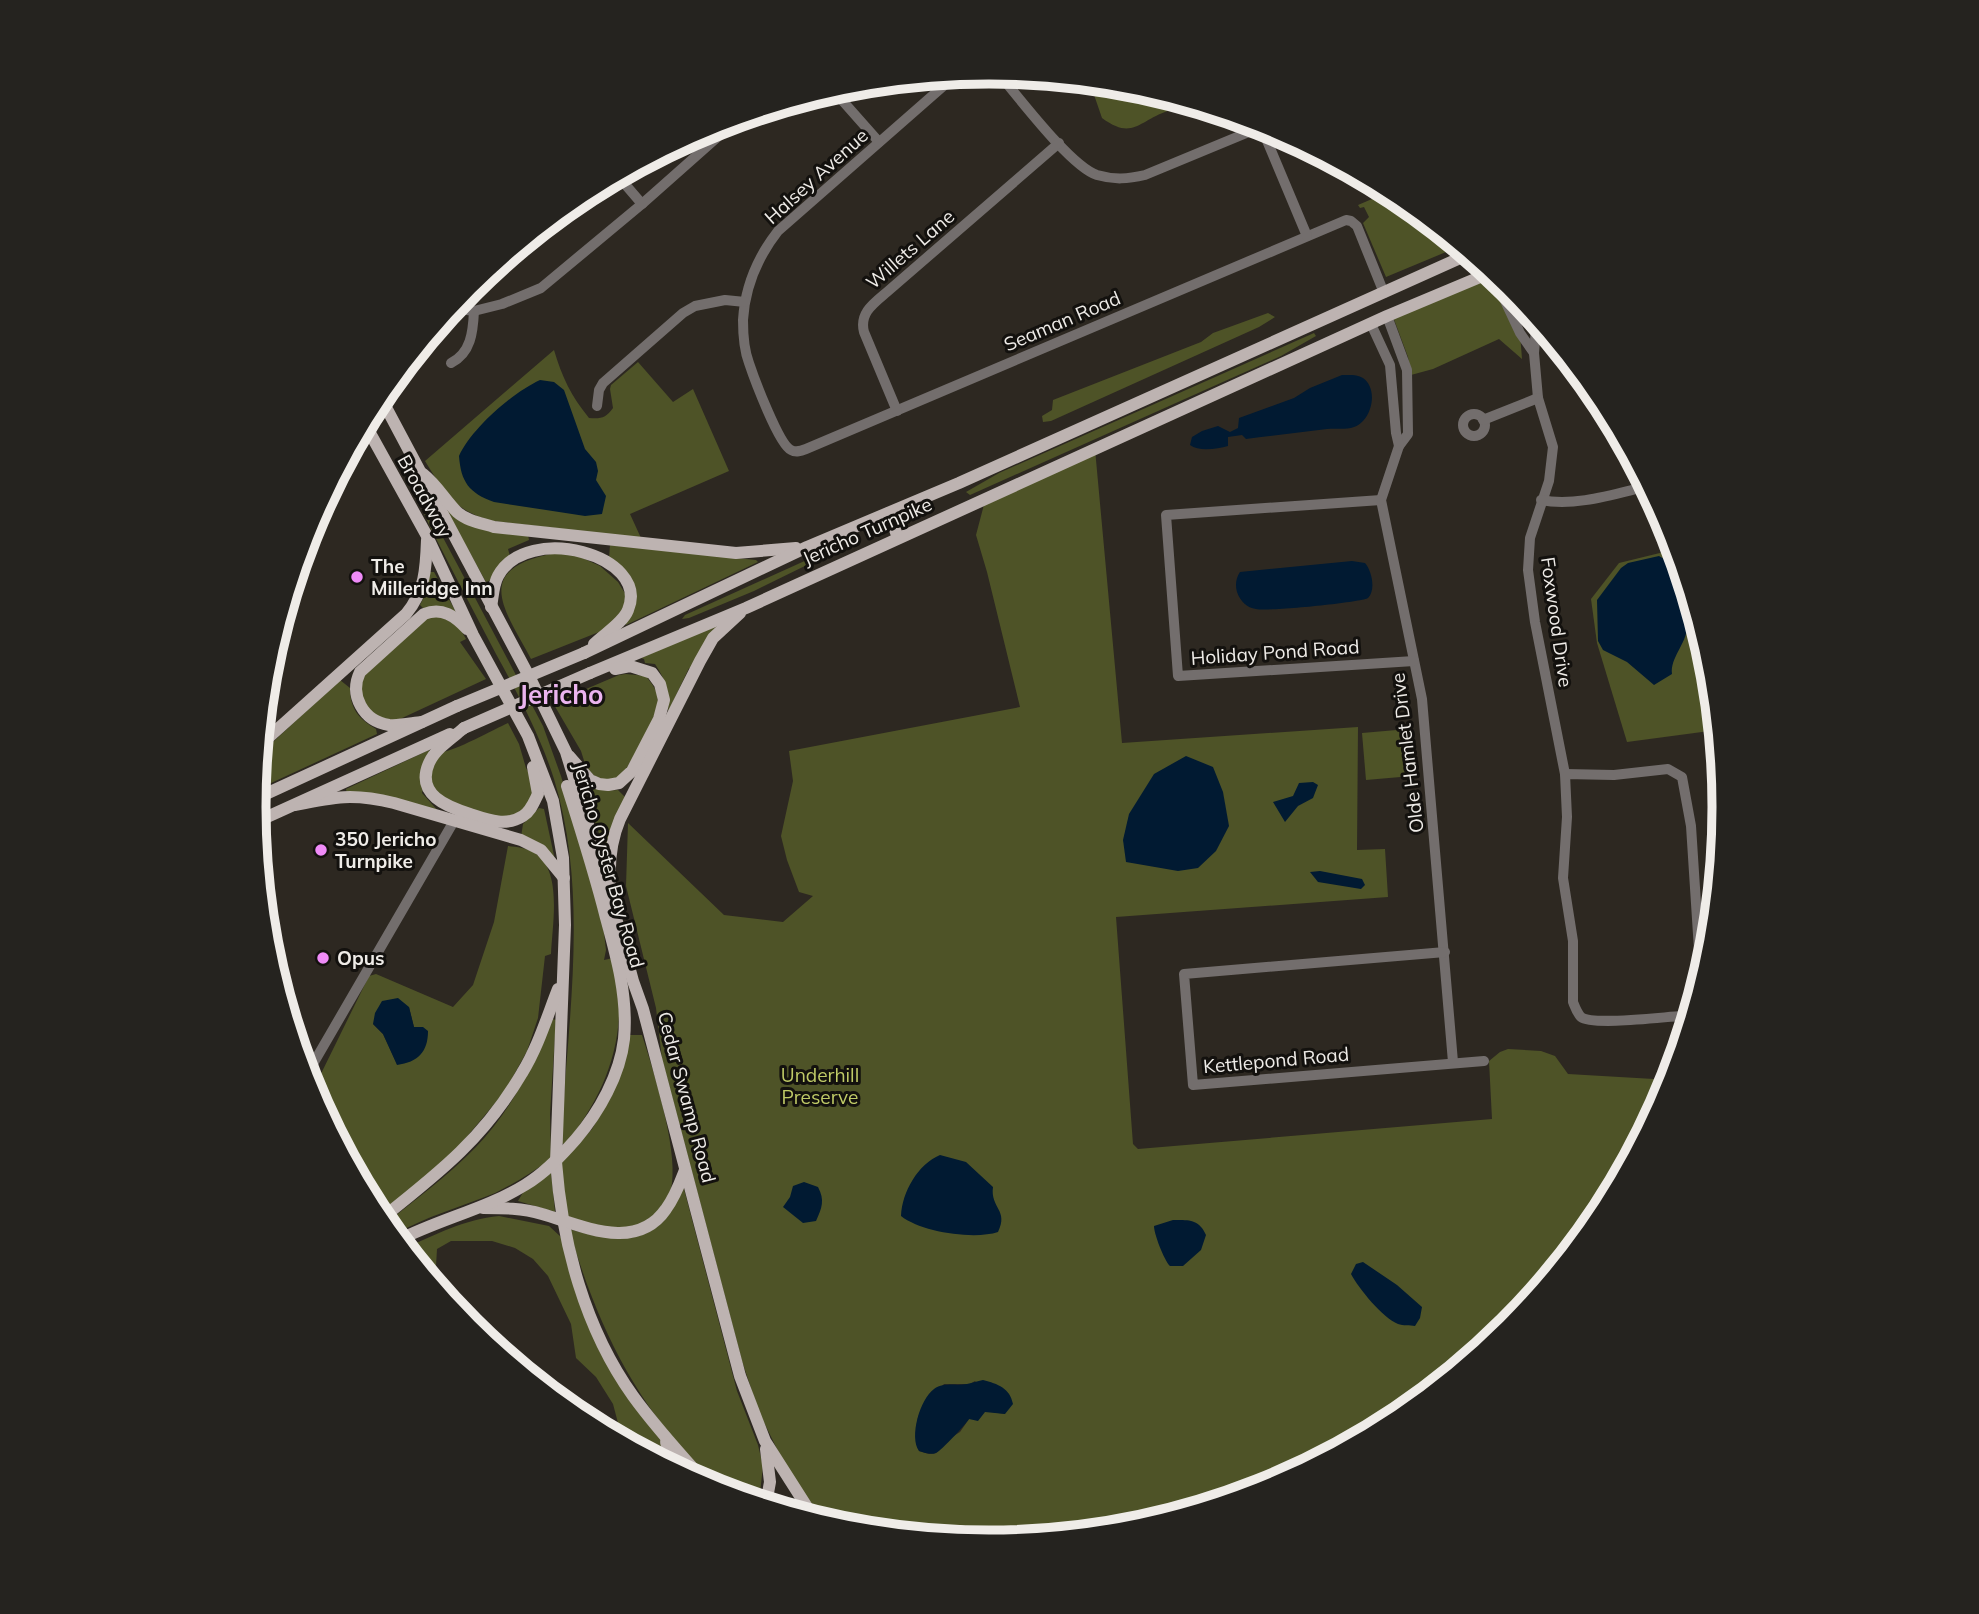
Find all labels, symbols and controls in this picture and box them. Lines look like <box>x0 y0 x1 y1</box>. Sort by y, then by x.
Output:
street label: Halsey Avenue <box>759 123 873 229</box>
street label: Willets Lane <box>861 204 959 294</box>
street label: Seaman Road <box>1000 286 1124 356</box>
street label: Broadway <box>392 450 458 542</box>
street label: Jericho Turnpike <box>799 492 935 570</box>
place label: The Milleridge Inn <box>371 554 493 600</box>
street label: Foxwood Drive <box>1536 555 1578 689</box>
marker: The Milleridge Inn <box>349 569 365 585</box>
street label: Holiday Pond Road <box>1190 634 1360 670</box>
street label: Olde Hamlet Drive <box>1385 672 1429 834</box>
district label: Jericho <box>519 678 603 711</box>
street label: Jericho Oyster Bay Road <box>568 759 650 971</box>
place label: 350 Jericho Turnpike <box>335 827 436 873</box>
marker: 350 Jericho Turnpike <box>313 842 329 858</box>
place label: Opus <box>337 946 385 970</box>
marker: Opus <box>315 950 331 966</box>
street label: Cedar Swamp Road <box>653 1009 721 1185</box>
street label: Kettlepond Road <box>1202 1042 1350 1078</box>
park label: Underhill Preserve <box>781 1063 859 1109</box>

